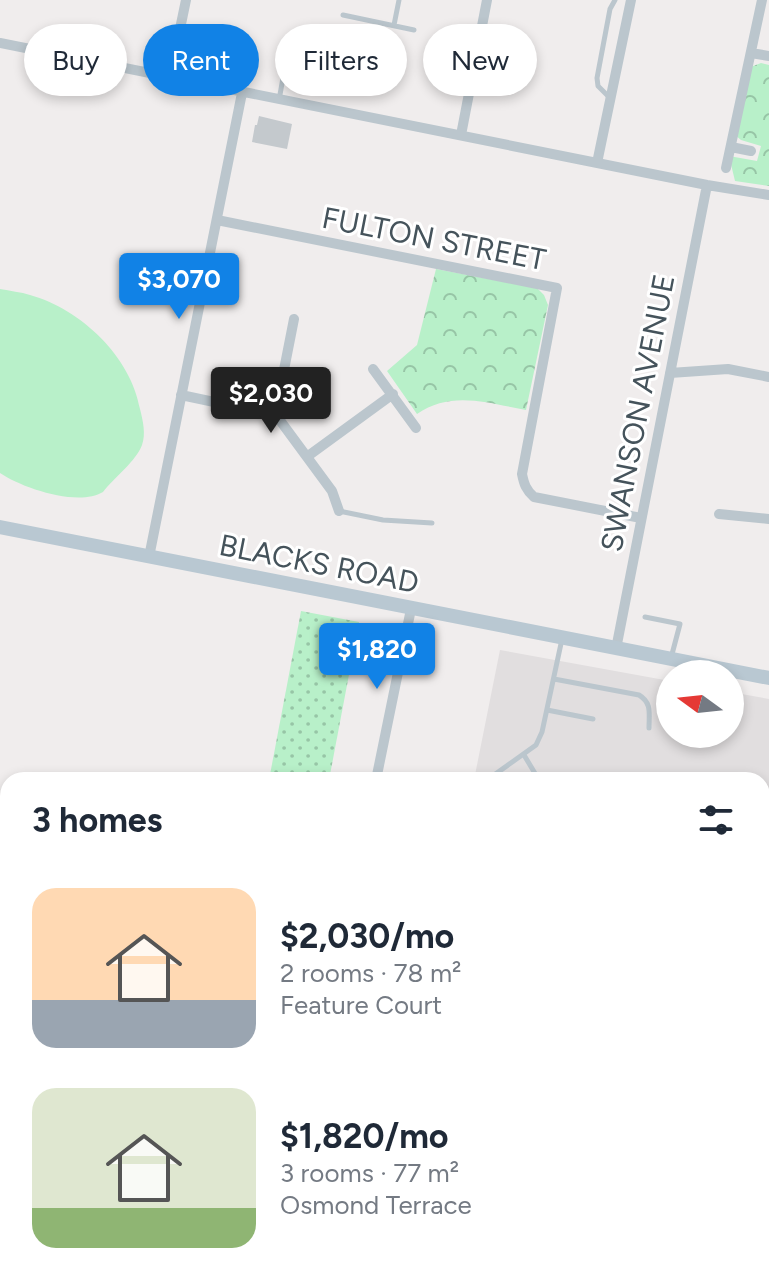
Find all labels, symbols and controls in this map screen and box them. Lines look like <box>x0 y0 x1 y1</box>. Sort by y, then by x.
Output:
chip: Buy <box>24 24 127 96</box>
chip: Rent <box>143 24 259 96</box>
chip: Filters <box>275 24 407 96</box>
chip: New <box>423 24 537 96</box>
street label: FULTON STREET <box>319 199 550 278</box>
pin: $3,070 <box>114 253 244 321</box>
text: $3,070 <box>137 263 221 295</box>
street label: SWANSON AVENUE <box>592 271 683 555</box>
pin: $2,030 <box>206 367 336 435</box>
text: $2,030 <box>229 377 313 409</box>
street label: BLACKS ROAD <box>216 526 422 601</box>
pin: $1,820 <box>312 623 442 691</box>
text: $1,820 <box>337 633 417 665</box>
north arrow <box>656 660 744 748</box>
map controls <box>656 660 744 748</box>
icon: filters <box>694 798 738 842</box>
text: 3 homes <box>32 800 162 841</box>
text: $2,030/mo <box>280 916 454 957</box>
icon: home <box>96 920 192 1016</box>
text: 2 rooms · 78 m² <box>280 957 461 989</box>
text: Feature Court <box>280 989 442 1021</box>
text: $1,820/mo <box>280 1116 449 1157</box>
icon: home <box>96 1120 192 1216</box>
text: 3 rooms · 77 m² <box>280 1157 459 1189</box>
text: Osmond Terrace <box>280 1189 472 1221</box>

